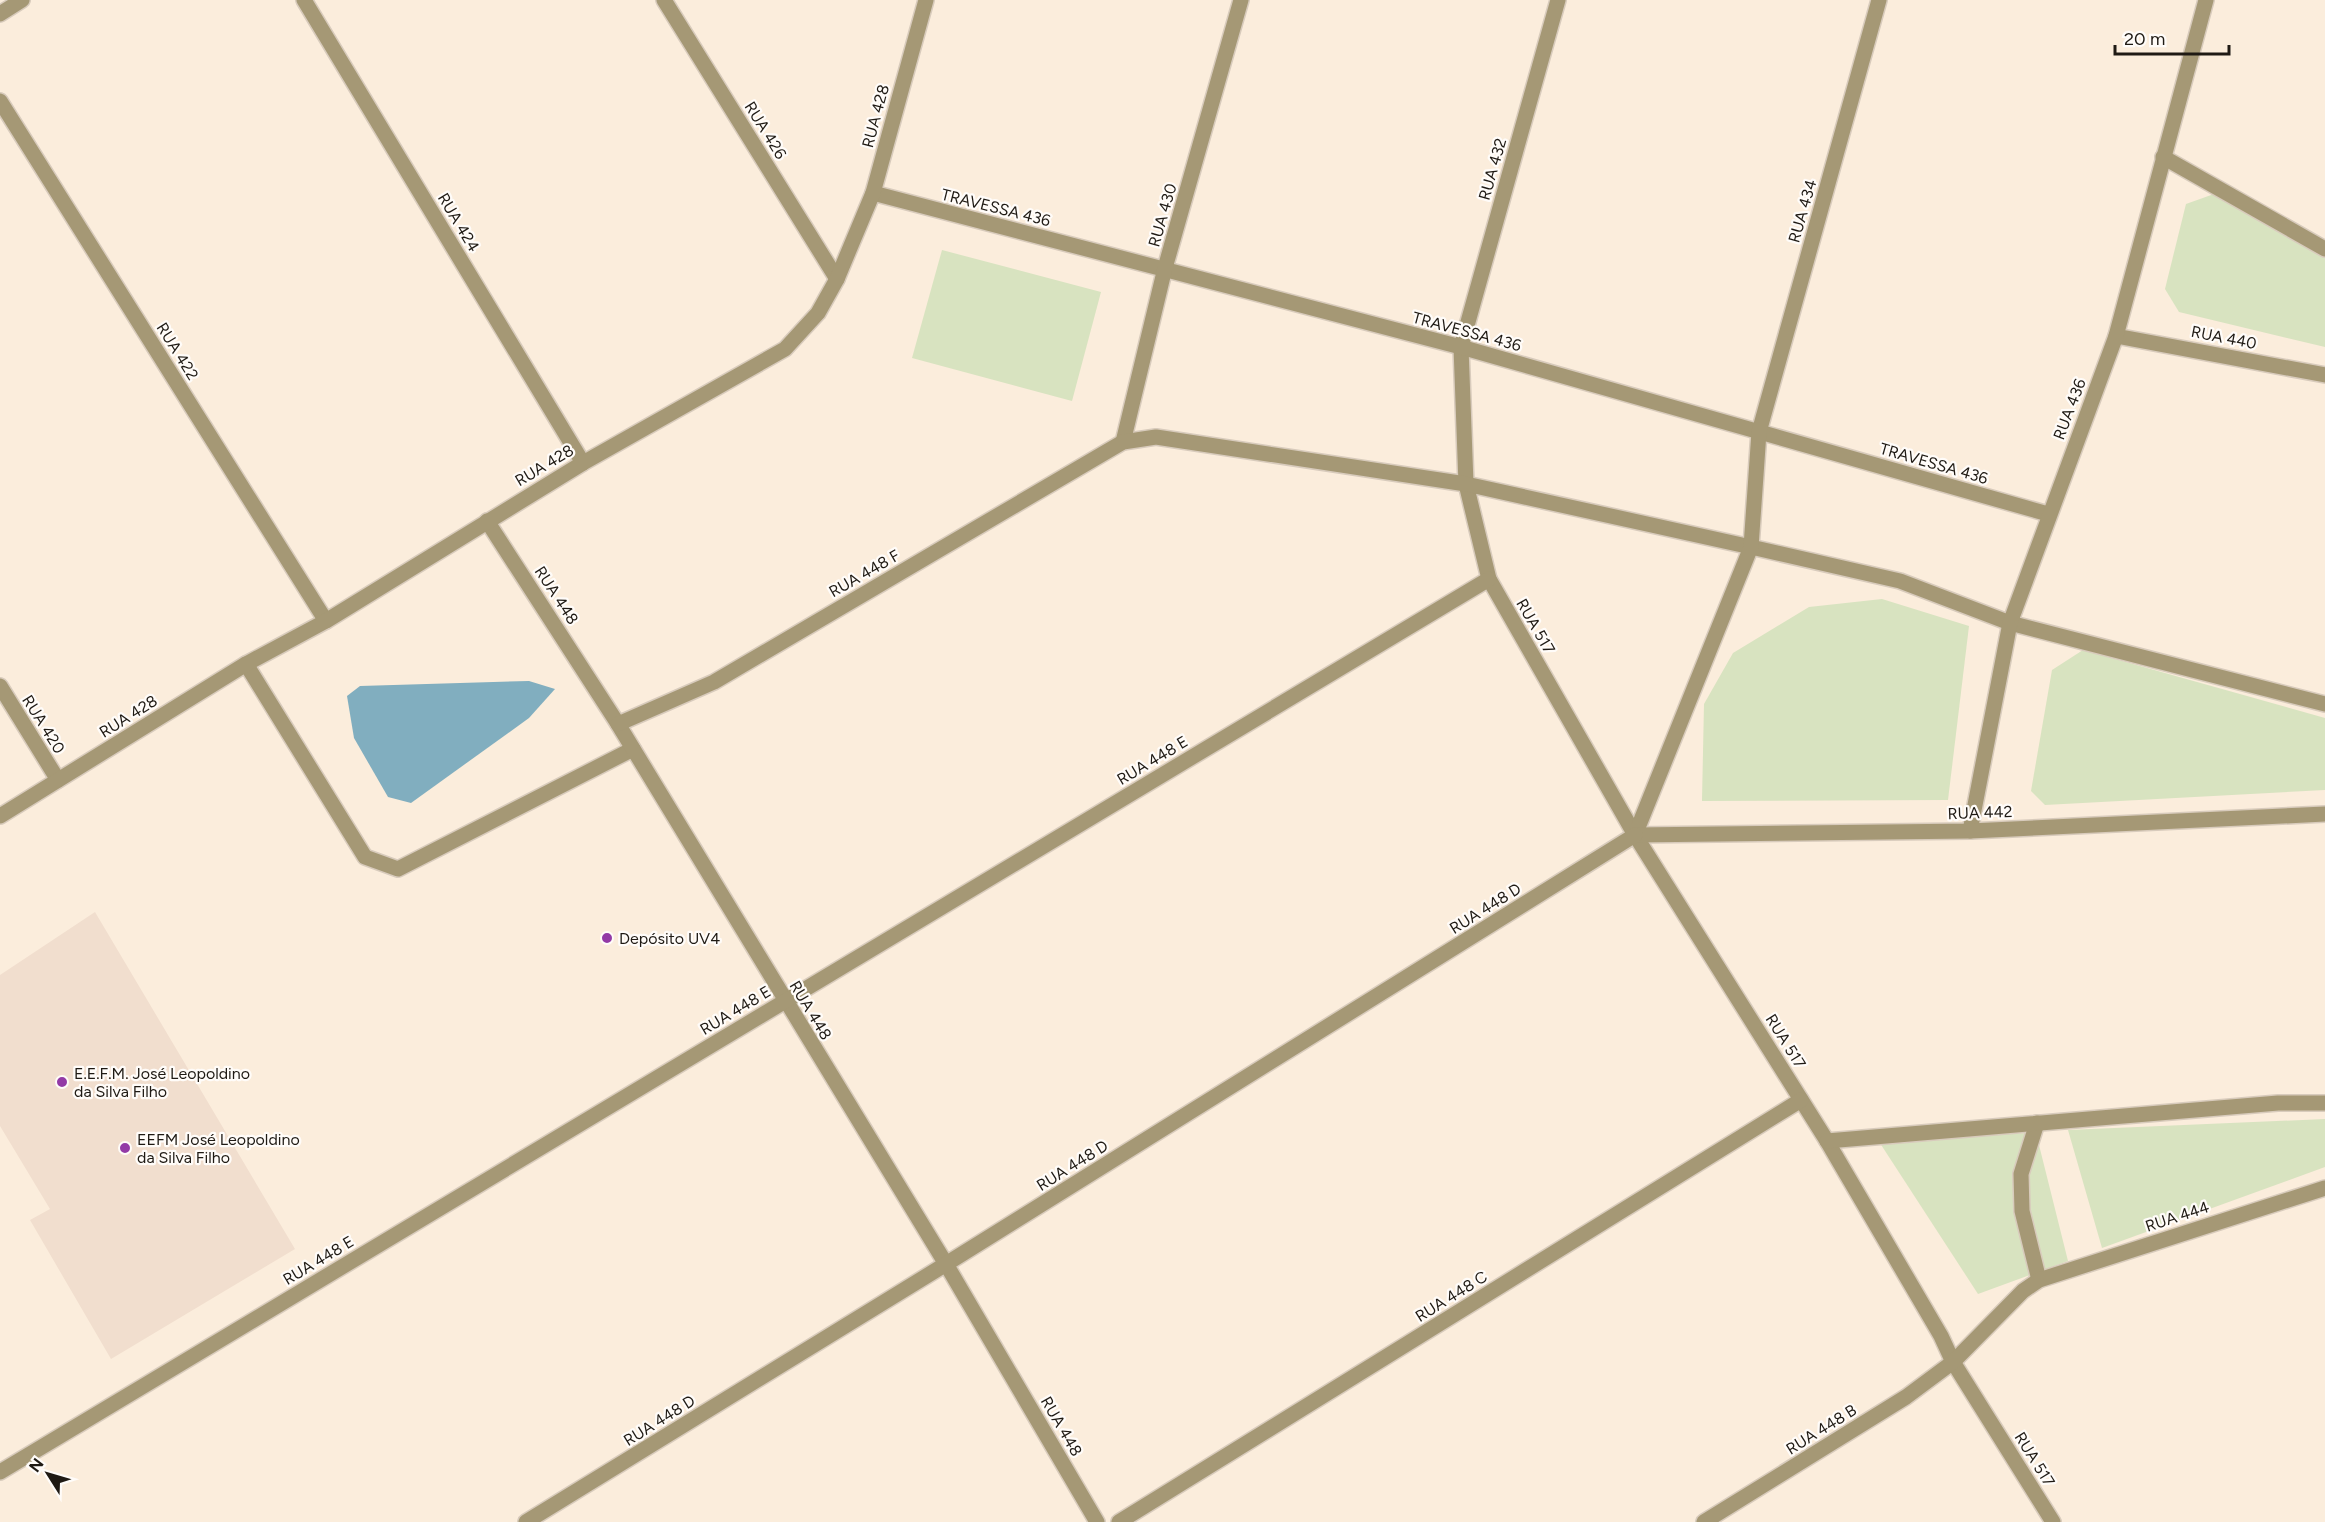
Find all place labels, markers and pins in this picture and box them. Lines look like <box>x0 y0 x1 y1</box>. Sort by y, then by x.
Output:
place label: Depósito UV4 <box>619 929 720 948</box>
marker: Depósito UV4 <box>600 931 614 945</box>
place label: E.E.F.M. José Leopoldino da Silva Filho <box>74 1064 250 1101</box>
marker: E.E.F.M. José Leopoldino da Silva Filho <box>55 1075 69 1089</box>
place label: EEFM José Leopoldino da Silva Filho <box>137 1130 300 1167</box>
marker: EEFM José Leopoldino da Silva Filho <box>118 1141 132 1155</box>

